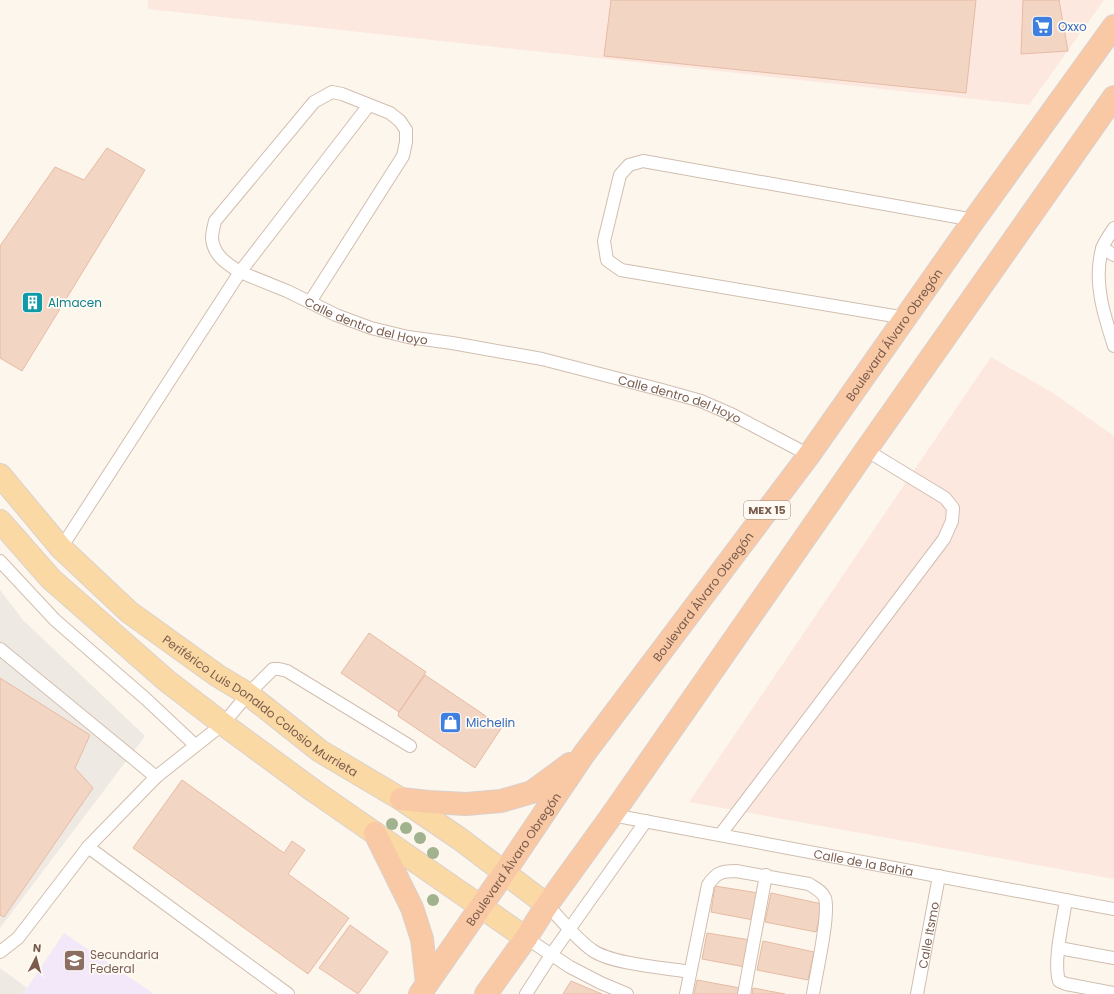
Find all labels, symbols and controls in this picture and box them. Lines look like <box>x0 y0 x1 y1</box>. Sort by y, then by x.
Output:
supermarket icon: Oxxo <box>1030 13 1056 39</box>
place label: Oxxo <box>1058 18 1087 35</box>
street label: Boulevard Álvaro Obregón <box>841 265 946 404</box>
building icon: Almacen <box>19 289 45 315</box>
street label: Calle dentro del Hoyo <box>302 292 429 348</box>
place label: Almacen <box>48 294 102 311</box>
street label: Calle dentro del Hoyo <box>616 371 745 427</box>
road number: MEX 15 <box>744 501 790 519</box>
street label: Boulevard Álvaro Obregón <box>648 528 757 665</box>
street label: Periférico Luis Donaldo Colosio Murrieta <box>159 631 361 780</box>
shop icon: Michelin <box>438 709 464 735</box>
place label: Michelin <box>466 714 515 731</box>
street label: Boulevard Álvaro Obregón <box>461 789 564 929</box>
street label: Calle de la Bahía <box>812 844 915 880</box>
street label: Calle Itsmo <box>913 900 943 970</box>
north arrow <box>16 938 56 978</box>
text: N <box>32 940 42 956</box>
place label: Secundaria Federal <box>90 946 159 977</box>
school or university icon: Secundaria Federal <box>62 948 88 974</box>

